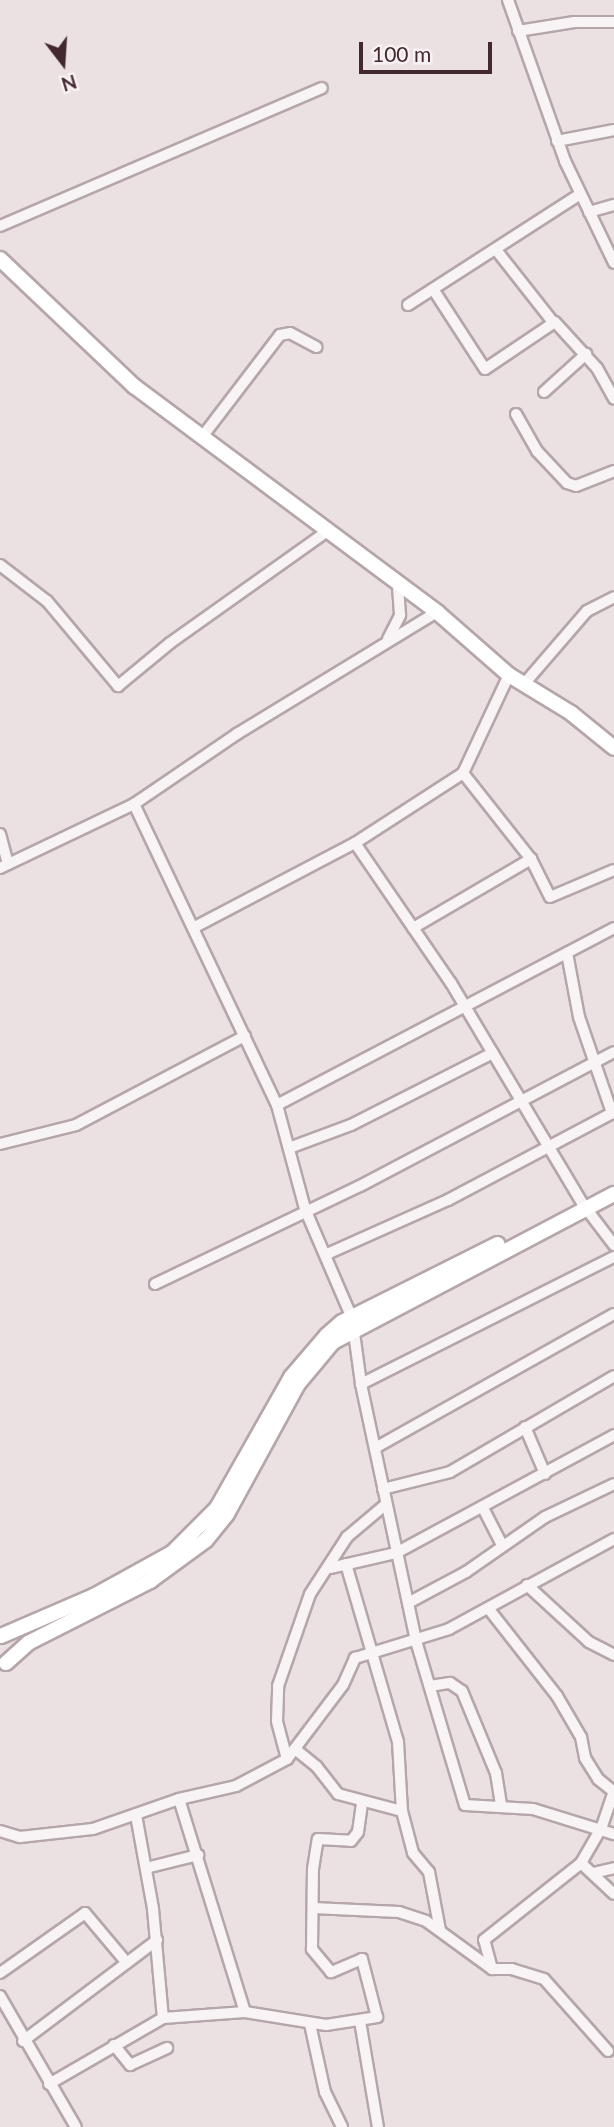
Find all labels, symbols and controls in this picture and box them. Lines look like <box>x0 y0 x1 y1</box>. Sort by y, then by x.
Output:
north arrow <box>28 28 98 98</box>
scale bar <box>362 28 495 72</box>
text: 100 m <box>372 41 431 66</box>
text: N <box>59 70 80 97</box>

